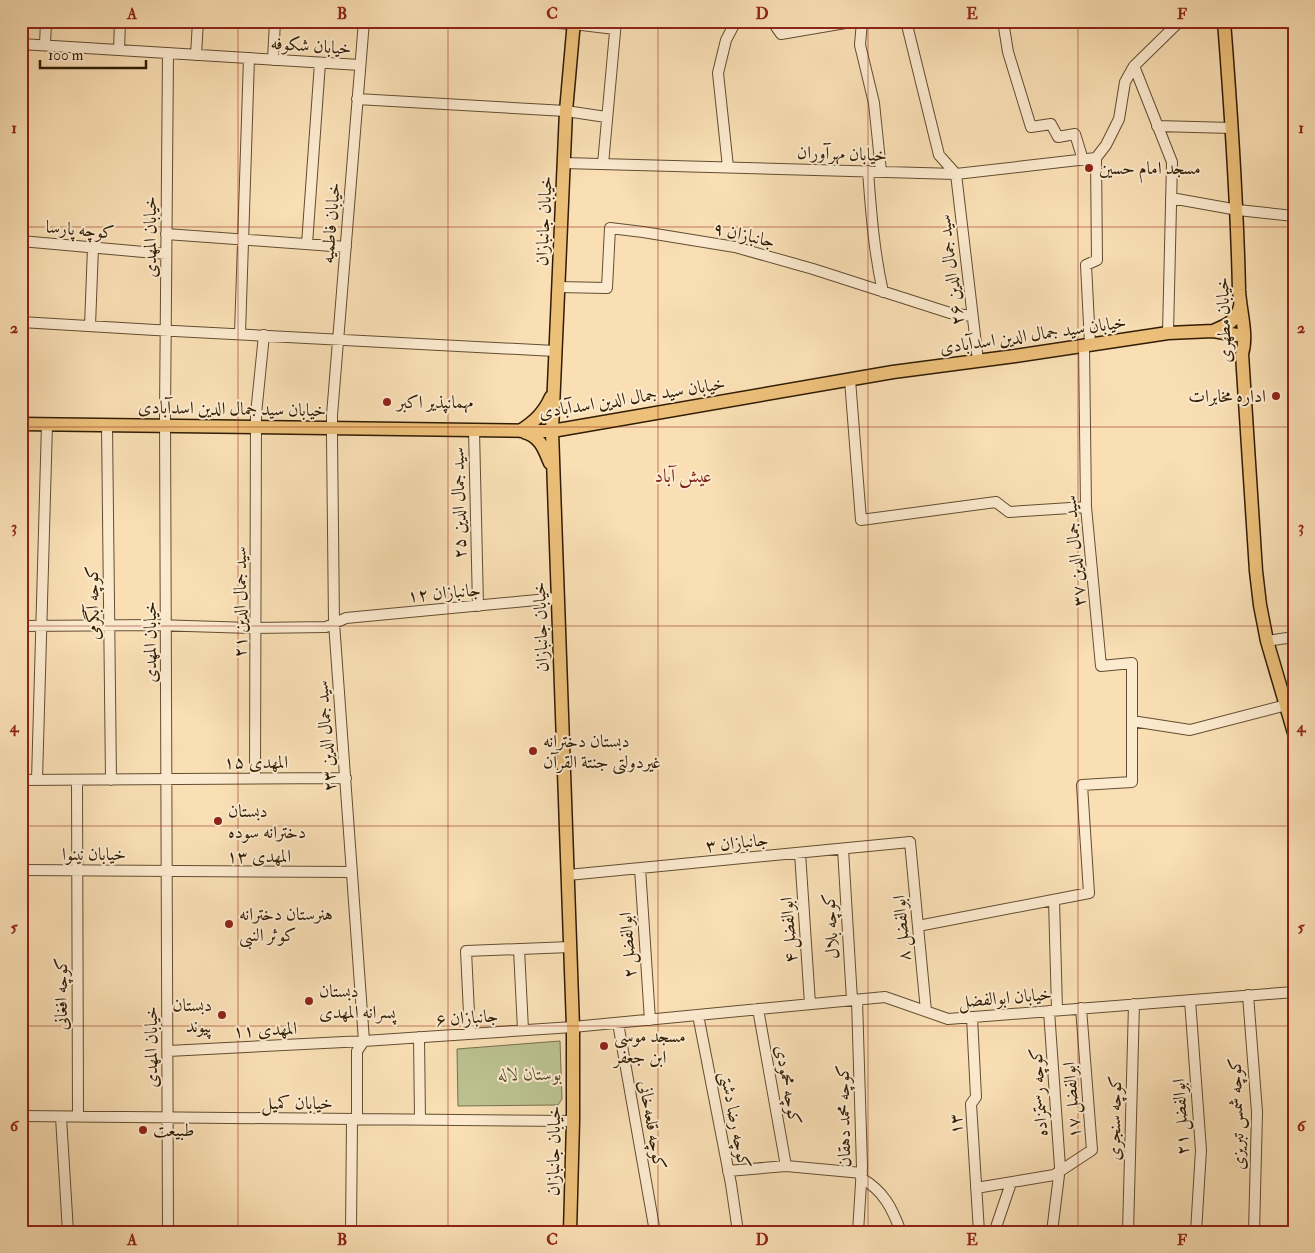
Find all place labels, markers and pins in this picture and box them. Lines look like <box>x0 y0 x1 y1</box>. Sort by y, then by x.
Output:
place label: مسجد امام حسین <box>1099 157 1201 184</box>
marker: مسجد امام حسین <box>1083 162 1095 174</box>
place label: اداره مخابرات <box>1188 385 1266 408</box>
marker: اداره مخابرات <box>1270 390 1282 402</box>
place label: مهمانپذیر اکبر <box>395 391 474 414</box>
marker: مهمانپذیر اکبر <box>381 396 393 408</box>
place label: دبستان دخترانه غیردولتی جنتة القرآن <box>543 730 661 775</box>
marker: دبستان دخترانه غیردولتی جنتة القرآن <box>527 745 539 757</box>
place label: دبستان دخترانه سوده <box>228 800 306 844</box>
marker: دبستان دخترانه سوده <box>212 815 224 827</box>
place label: هنرستان دخترانه کوثر النبی <box>239 903 333 950</box>
marker: هنرستان دخترانه کوثر النبی <box>223 918 235 930</box>
place label: دبستان پسرانه المهدی <box>319 980 397 1025</box>
place label: دبستان پیوند <box>172 994 212 1040</box>
marker: دبستان پسرانه المهدی <box>303 995 315 1007</box>
marker: دبستان پیوند <box>216 1009 228 1021</box>
place label: مسجد موسی ابن جعفر <box>612 1025 686 1069</box>
marker: مسجد موسی ابن جعفر <box>598 1040 610 1052</box>
place label: طبیعت <box>153 1119 194 1142</box>
marker: طبیعت <box>137 1124 149 1136</box>

